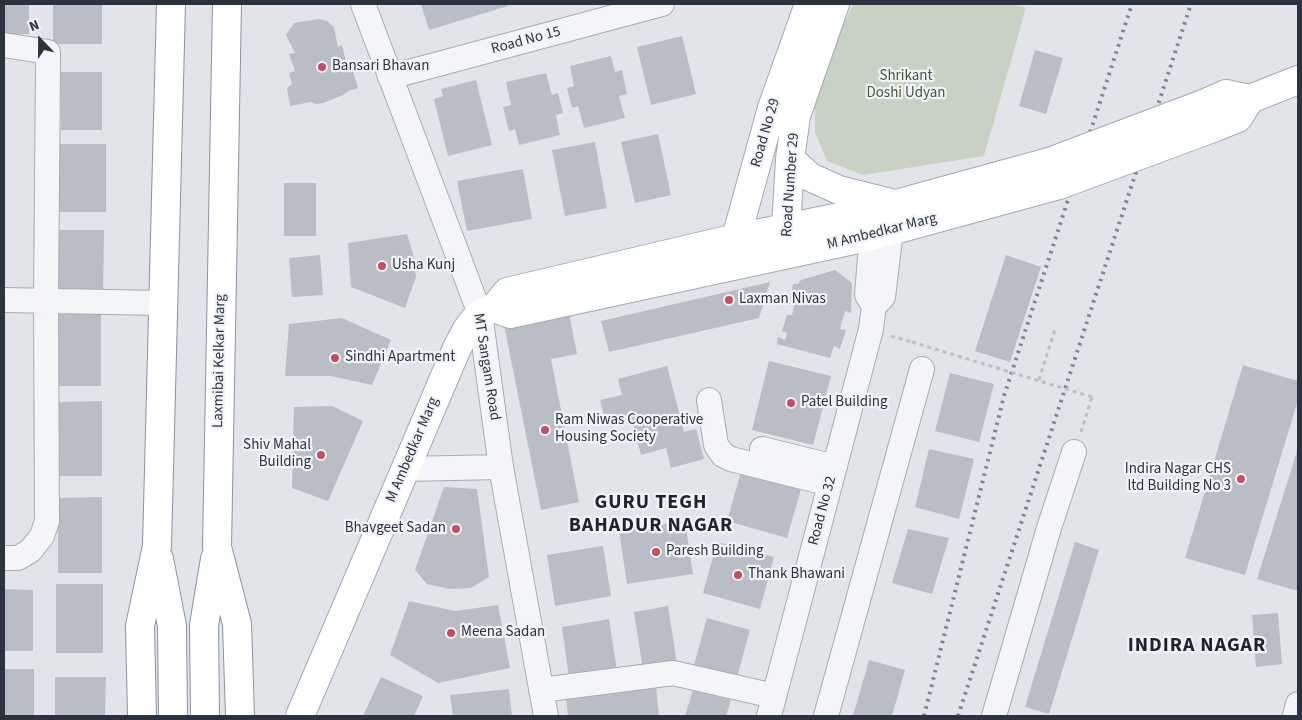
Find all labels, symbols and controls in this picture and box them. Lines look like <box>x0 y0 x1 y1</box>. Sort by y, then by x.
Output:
north arrow <box>15 15 65 65</box>
text: N <box>26 15 42 37</box>
street label: Road No 15 <box>489 23 563 59</box>
place label: Bansari Bhavan <box>332 58 429 76</box>
marker: Bansari Bhavan <box>316 61 328 73</box>
park label: Shrikant Doshi Udyan <box>867 68 945 103</box>
street label: Road No 29 <box>748 96 784 170</box>
street label: Road Number 29 <box>778 132 804 238</box>
street label: M Ambedkar Marg <box>825 210 939 254</box>
place label: Usha Kunj <box>392 257 455 275</box>
marker: Usha Kunj <box>376 260 388 272</box>
place label: Laxman Nivas <box>739 291 826 309</box>
street label: Laxmibai Kelkar Marg <box>210 294 230 428</box>
marker: Laxman Nivas <box>723 294 735 306</box>
street label: MT Sangam Road <box>469 312 503 422</box>
place label: Sindhi Apartment <box>345 349 455 367</box>
marker: Sindhi Apartment <box>329 352 341 364</box>
place label: Patel Building <box>801 394 888 412</box>
street label: M Ambedkar Marg <box>383 395 443 505</box>
marker: Patel Building <box>785 397 797 409</box>
place label: Ram Niwas Cooperative Housing Society <box>555 412 703 447</box>
marker: Ram Niwas Cooperative Housing Society <box>539 424 551 436</box>
place label: Shiv Mahal Building <box>243 437 311 472</box>
marker: Shiv Mahal Building <box>315 449 327 461</box>
place label: Indira Nagar CHS ltd Building No 3 <box>1125 461 1231 496</box>
marker: Indira Nagar CHS ltd Building No 3 <box>1235 473 1247 485</box>
street label: Road No 32 <box>805 474 841 548</box>
district label: GURU TEGH BAHADUR NAGAR <box>567 492 735 539</box>
place label: Bhavgeet Sadan <box>345 520 446 538</box>
marker: Bhavgeet Sadan <box>450 523 462 535</box>
place label: Paresh Building <box>666 543 764 561</box>
marker: Paresh Building <box>650 546 662 558</box>
place label: Thank Bhawani <box>748 566 845 584</box>
marker: Thank Bhawani <box>732 569 744 581</box>
place label: Meena Sadan <box>461 624 545 642</box>
marker: Meena Sadan <box>445 627 457 639</box>
district label: INDIRA NAGAR <box>1126 635 1268 659</box>

